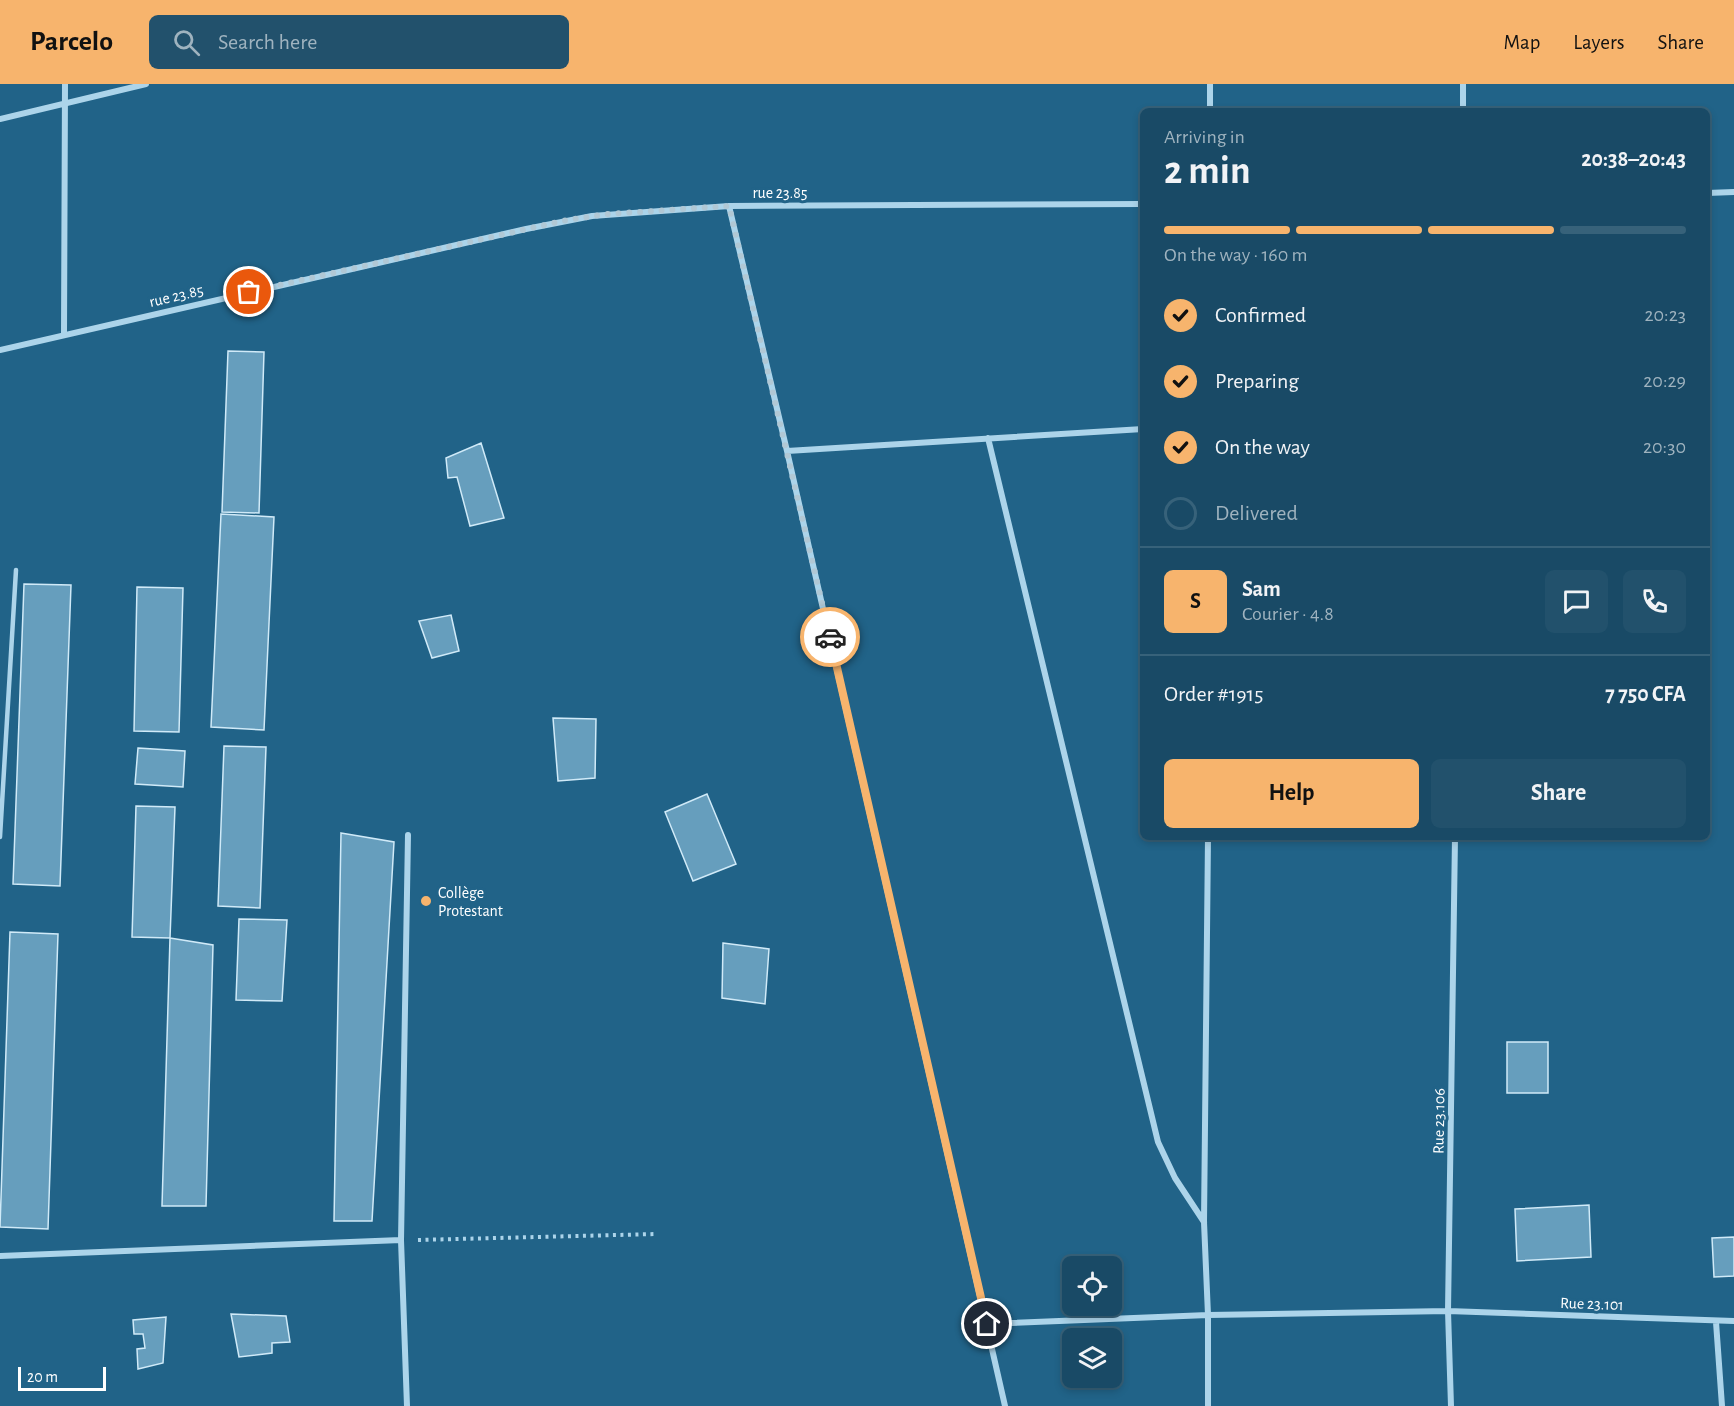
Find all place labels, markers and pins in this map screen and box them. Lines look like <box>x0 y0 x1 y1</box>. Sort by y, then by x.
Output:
pin <box>223 266 274 317</box>
place label: Collège Protestant <box>438 885 503 919</box>
marker: Collège Protestant <box>419 894 433 908</box>
pin <box>961 1298 1012 1349</box>

